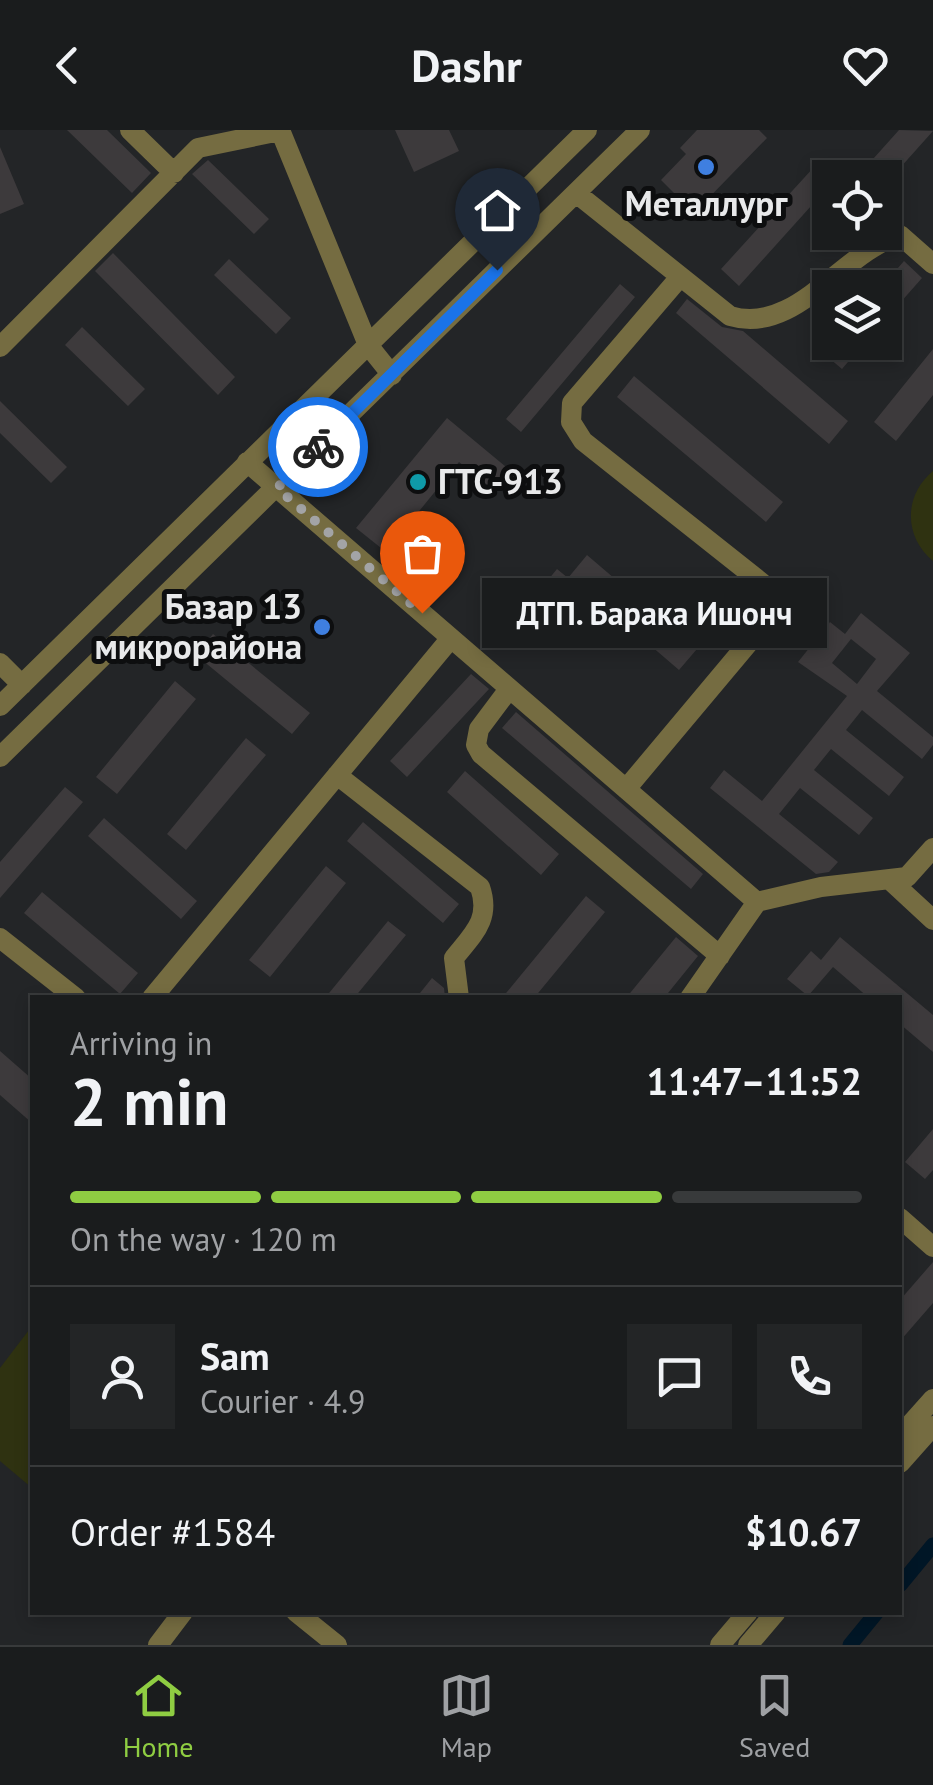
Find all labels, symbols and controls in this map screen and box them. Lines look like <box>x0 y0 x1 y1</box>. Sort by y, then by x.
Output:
text: Dashr <box>411 36 522 94</box>
icon: back <box>40 38 95 93</box>
icon: heart <box>838 38 893 93</box>
marker: Металлург <box>695 156 717 178</box>
map controls <box>812 160 902 360</box>
button: locate <box>812 160 902 250</box>
pin <box>455 168 540 271</box>
place label: Металлург <box>625 180 788 226</box>
icon: home <box>470 183 525 238</box>
button: layers <box>812 270 902 360</box>
courier <box>268 397 368 497</box>
icon: bike <box>291 420 346 475</box>
place label: ГТС-913 <box>438 458 563 504</box>
marker: ГТС-913 <box>407 471 429 493</box>
pin <box>380 511 465 614</box>
icon: bag <box>395 526 450 581</box>
callout: ДТП. Барака Ишонч <box>482 578 827 648</box>
place label: Базар 13 микрорайона <box>95 583 302 669</box>
text: ДТП. Барака Ишонч <box>517 592 792 634</box>
marker: Базар 13 микрорайона <box>311 616 333 638</box>
text: Arriving in <box>70 1022 212 1064</box>
text: 11:47–11:52 <box>647 1056 862 1105</box>
text: 2 min <box>70 1059 229 1143</box>
text: On the way · 120 m <box>70 1218 337 1260</box>
button: person <box>70 1324 175 1429</box>
button: chat <box>627 1324 732 1429</box>
button: phone <box>757 1324 862 1429</box>
text: Sam <box>200 1331 270 1380</box>
text: Courier · 4.9 <box>200 1380 366 1422</box>
text: Order #1584 <box>70 1507 275 1556</box>
text: $10.67 <box>745 1507 862 1556</box>
tab: Home <box>123 1668 193 1765</box>
tab: Map <box>439 1668 494 1765</box>
tab: Saved <box>739 1668 810 1765</box>

